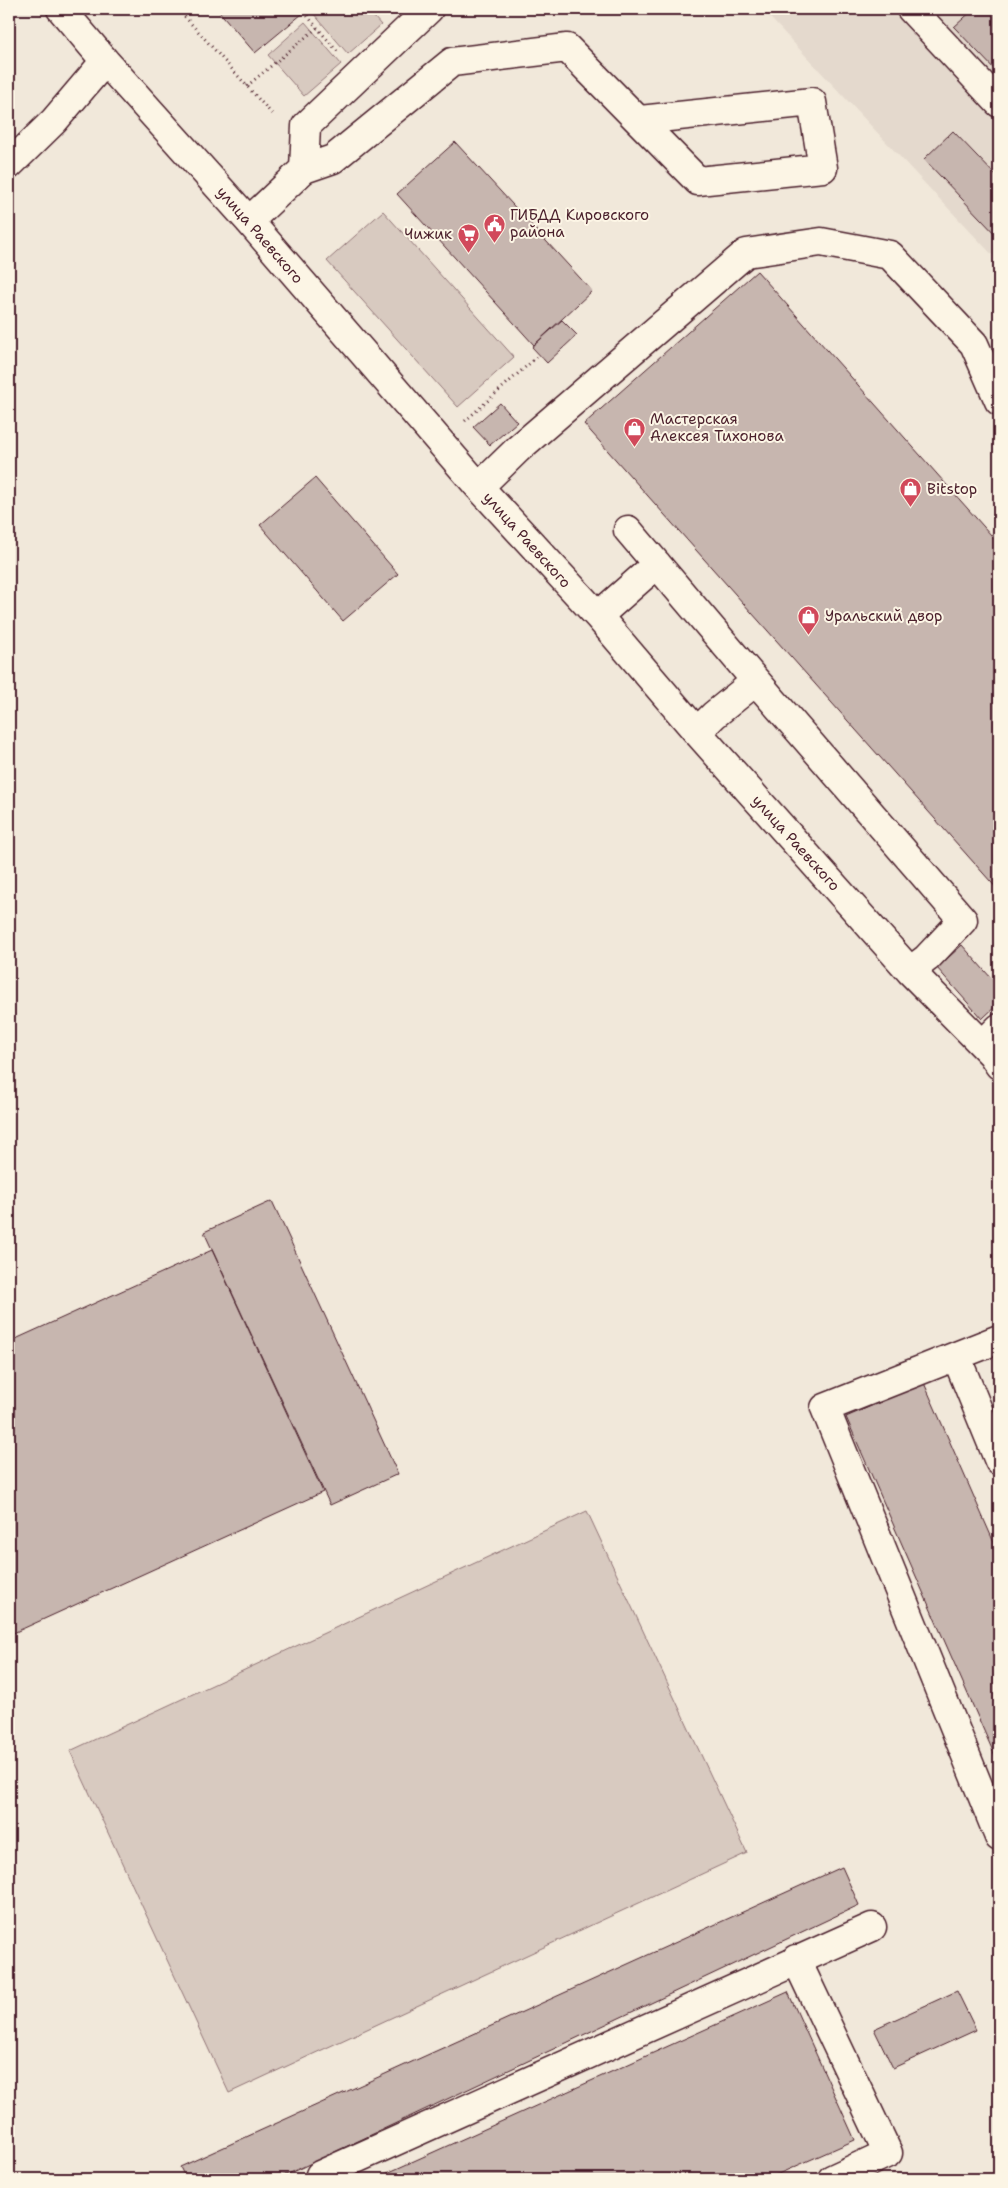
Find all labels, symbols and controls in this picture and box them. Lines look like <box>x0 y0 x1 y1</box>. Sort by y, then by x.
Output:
street label: улица Раевского <box>212 182 308 288</box>
place label: ГИБДД Кировского района <box>510 205 649 242</box>
public building icon: ГИБДД Кировского района <box>482 212 506 243</box>
supermarket icon: Чижик <box>456 222 480 253</box>
place label: Чижик <box>404 224 452 244</box>
place label: Мастерская Алексея Тихонова <box>650 409 784 446</box>
shop icon: Мастерская Алексея Тихонова <box>622 416 646 447</box>
shop icon: Bitstop <box>899 477 923 508</box>
place label: Bitstop <box>927 479 977 499</box>
street label: улица Раевского <box>478 488 576 592</box>
shop icon: Уральский двор <box>797 604 821 635</box>
place label: Уральский двор <box>825 606 943 626</box>
street label: улица Раевского <box>747 791 845 895</box>

